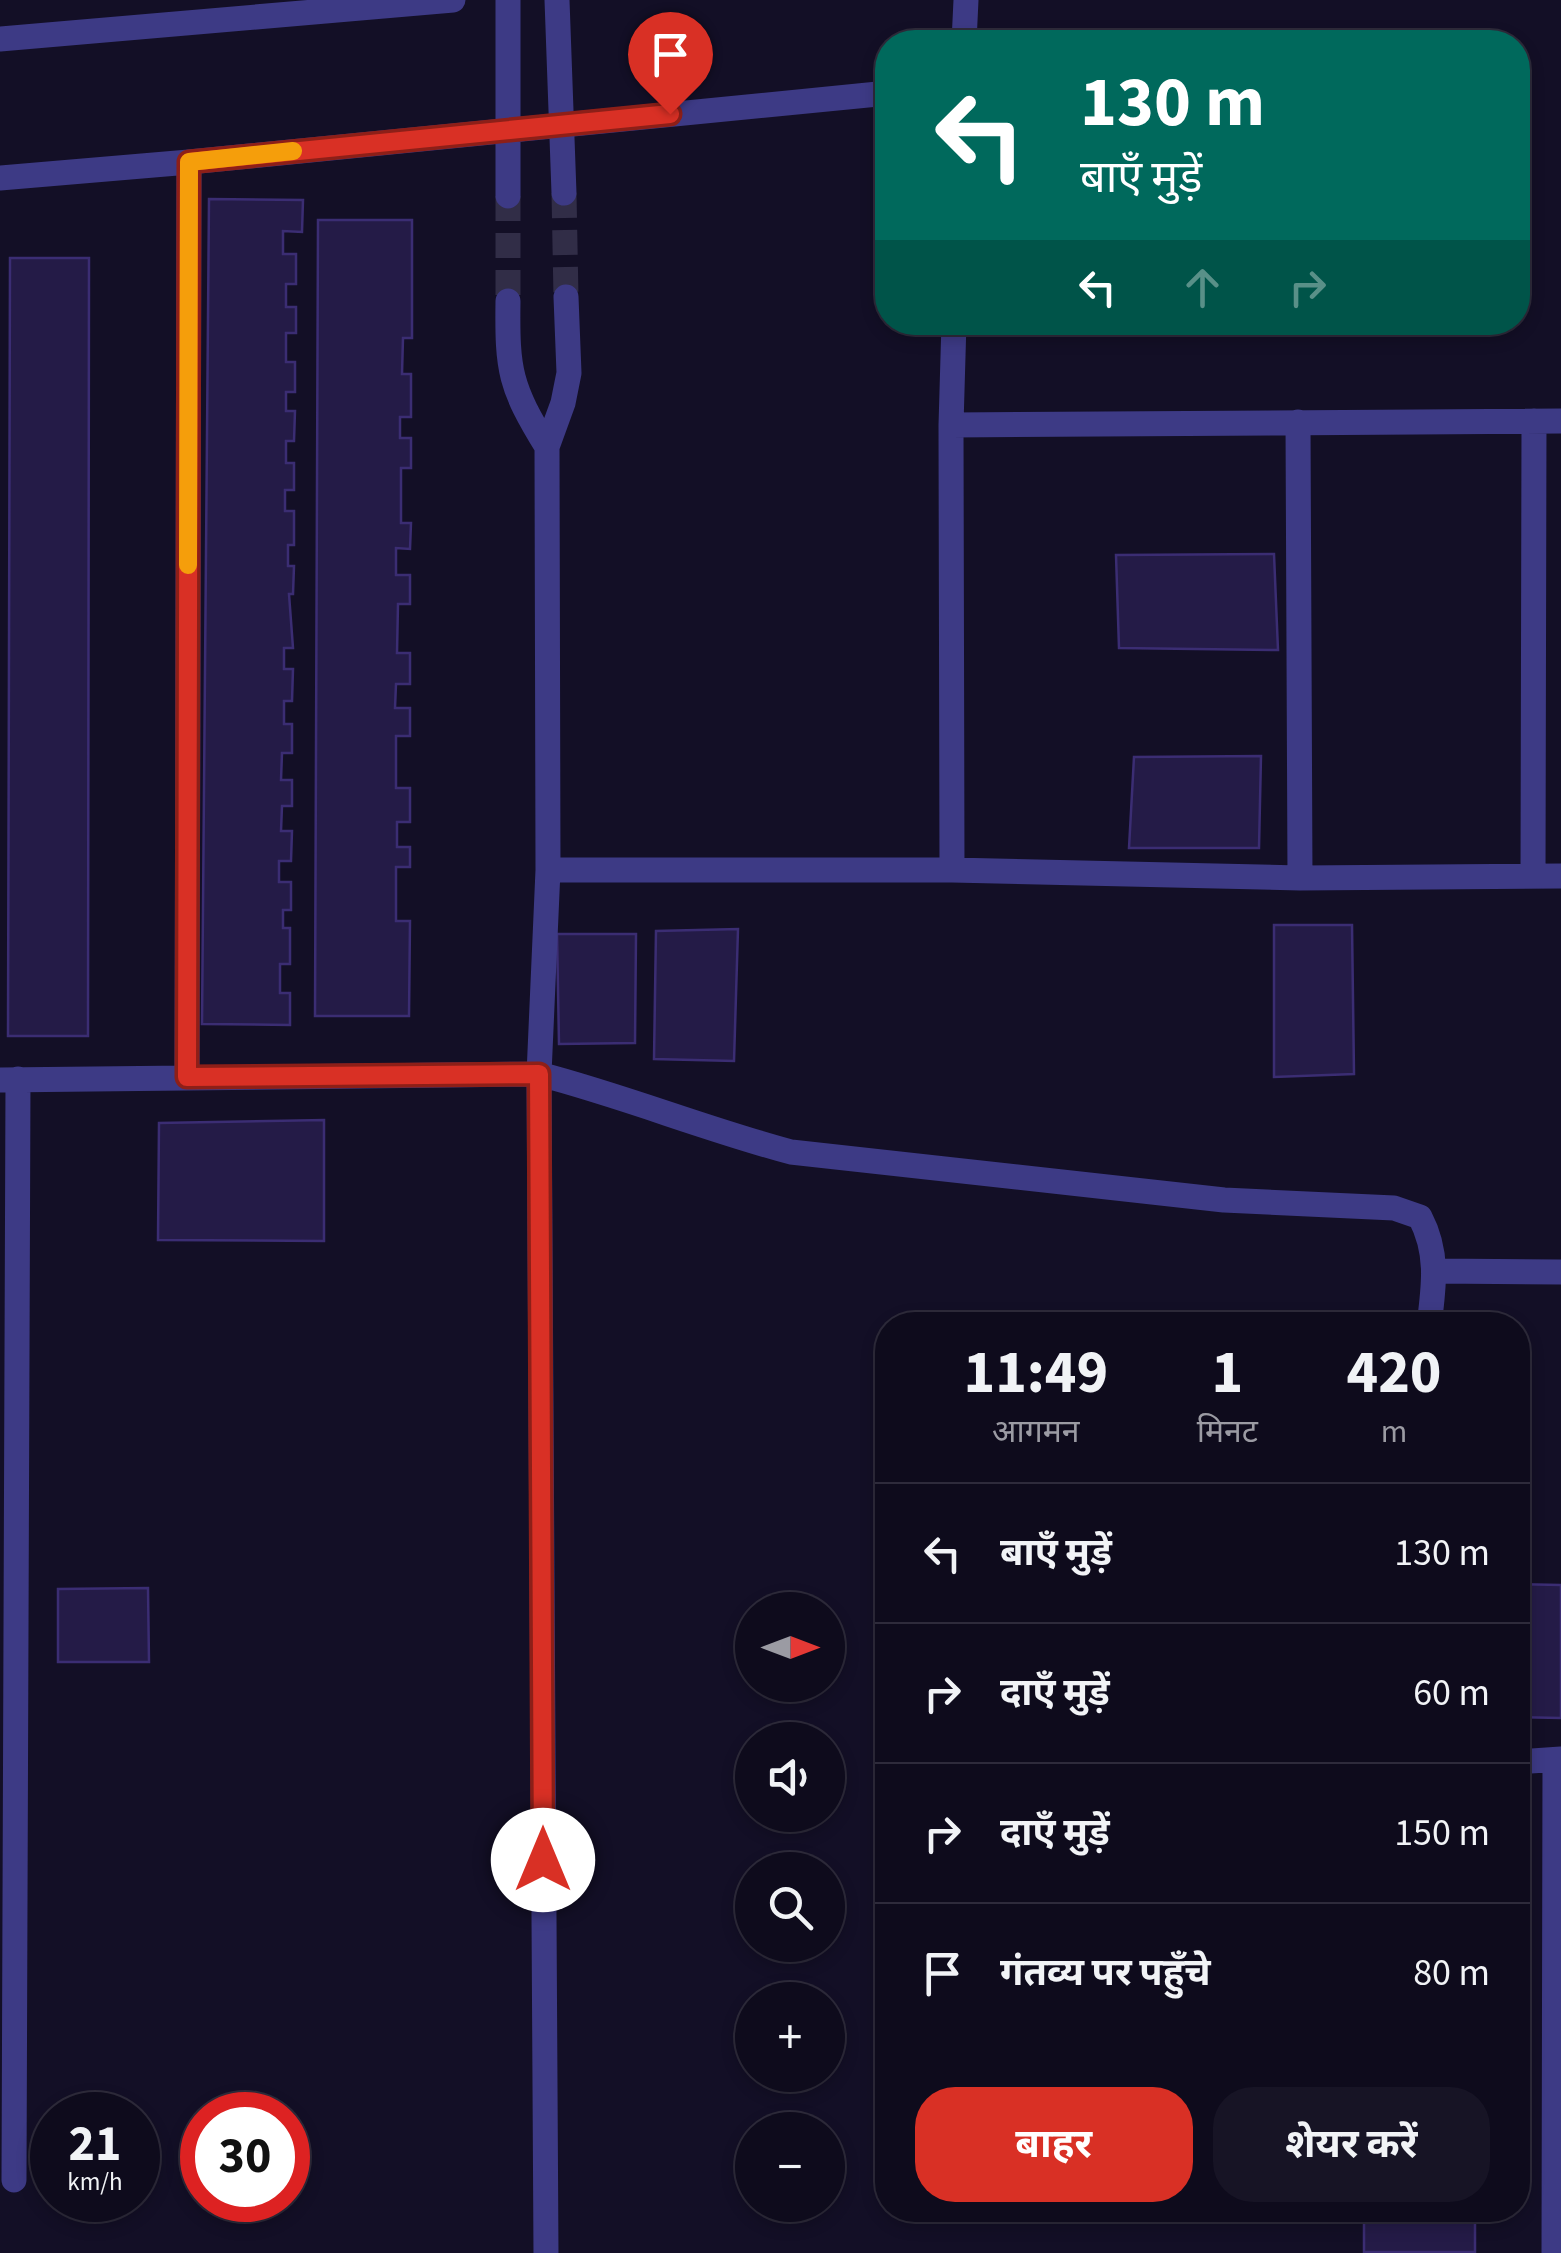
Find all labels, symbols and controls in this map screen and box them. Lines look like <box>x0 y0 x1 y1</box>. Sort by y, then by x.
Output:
pin <box>628 12 713 115</box>
icon: arrive <box>643 27 698 82</box>
text: 130 m <box>1080 53 1265 153</box>
icon: left <box>915 70 1045 200</box>
text: बाएँ मुड़ें <box>1080 146 1202 210</box>
icon: left <box>1070 260 1125 315</box>
icon: ahead <box>1175 260 1230 315</box>
icon: right <box>1280 260 1335 315</box>
text: 11:49 <box>963 1331 1108 1416</box>
text: 1 <box>1211 1331 1243 1416</box>
text: 420 <box>1346 1331 1442 1416</box>
text: आगमन <box>992 1409 1080 1455</box>
text: मिनट <box>1197 1409 1258 1455</box>
text: m <box>1381 1409 1407 1455</box>
icon: left <box>915 1526 970 1581</box>
text: बाएँ मुड़ें <box>1000 1526 1112 1580</box>
text: 130 m <box>1394 1526 1490 1580</box>
north arrow <box>735 1592 845 1702</box>
map controls <box>735 1592 845 2222</box>
icon: right <box>915 1666 970 1721</box>
text: दाएँ मुड़ें <box>1000 1666 1110 1720</box>
text: 60 m <box>1413 1666 1490 1720</box>
button: sound <box>735 1722 845 1832</box>
icon: right <box>915 1806 970 1861</box>
text: दाएँ मुड़ें <box>1000 1806 1110 1860</box>
text: 150 m <box>1394 1806 1490 1860</box>
position arrow <box>491 1808 595 1912</box>
button: search <box>735 1852 845 1962</box>
icon: arrive <box>915 1946 970 2001</box>
text: गंतव्य पर पहुँचे <box>1000 1946 1211 2000</box>
text: 80 m <box>1413 1946 1490 2000</box>
button: + <box>735 1982 845 2092</box>
button: बाहर <box>915 2087 1193 2202</box>
button: शेयर करें <box>1213 2087 1490 2202</box>
speed limit sign: 30 <box>180 2092 310 2222</box>
text: 21 <box>69 2109 121 2180</box>
button: − <box>735 2112 845 2222</box>
text: km/h <box>67 2164 123 2200</box>

